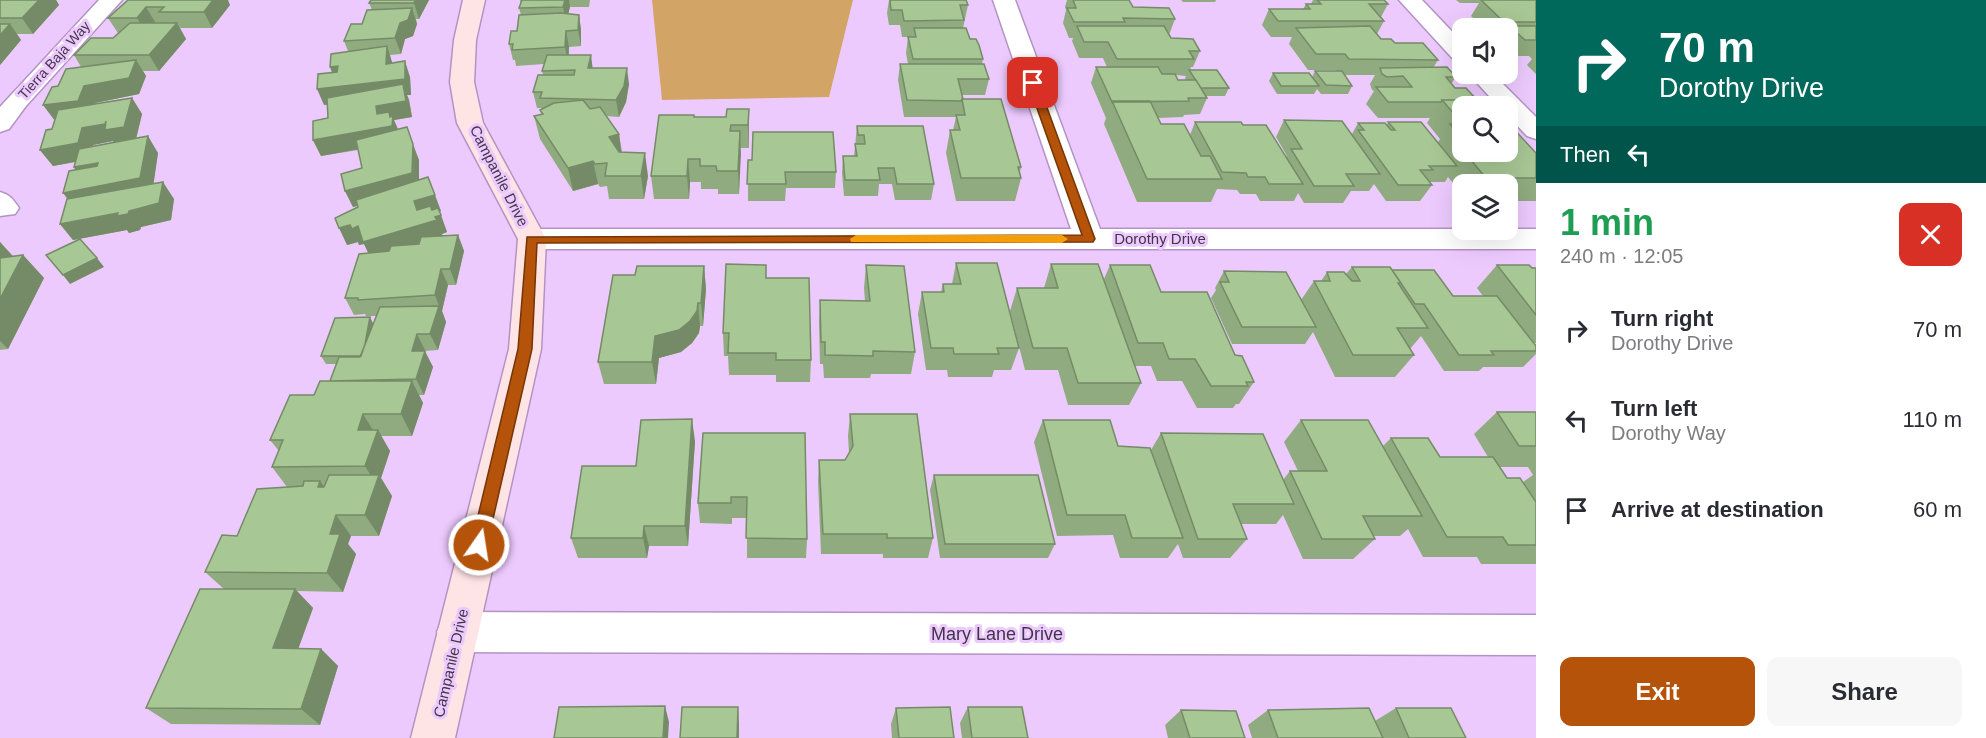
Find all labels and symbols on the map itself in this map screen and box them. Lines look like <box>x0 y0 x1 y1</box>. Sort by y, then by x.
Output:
street label: Tierra Baja Way <box>15 18 93 102</box>
pin <box>1007 57 1058 108</box>
street label: Campanile Drive <box>467 123 532 229</box>
street label: Dorothy Drive <box>1114 230 1206 247</box>
position arrow <box>447 513 511 577</box>
street label: Campanile Drive <box>430 607 471 719</box>
street label: Mary Lane Drive <box>931 624 1063 644</box>

